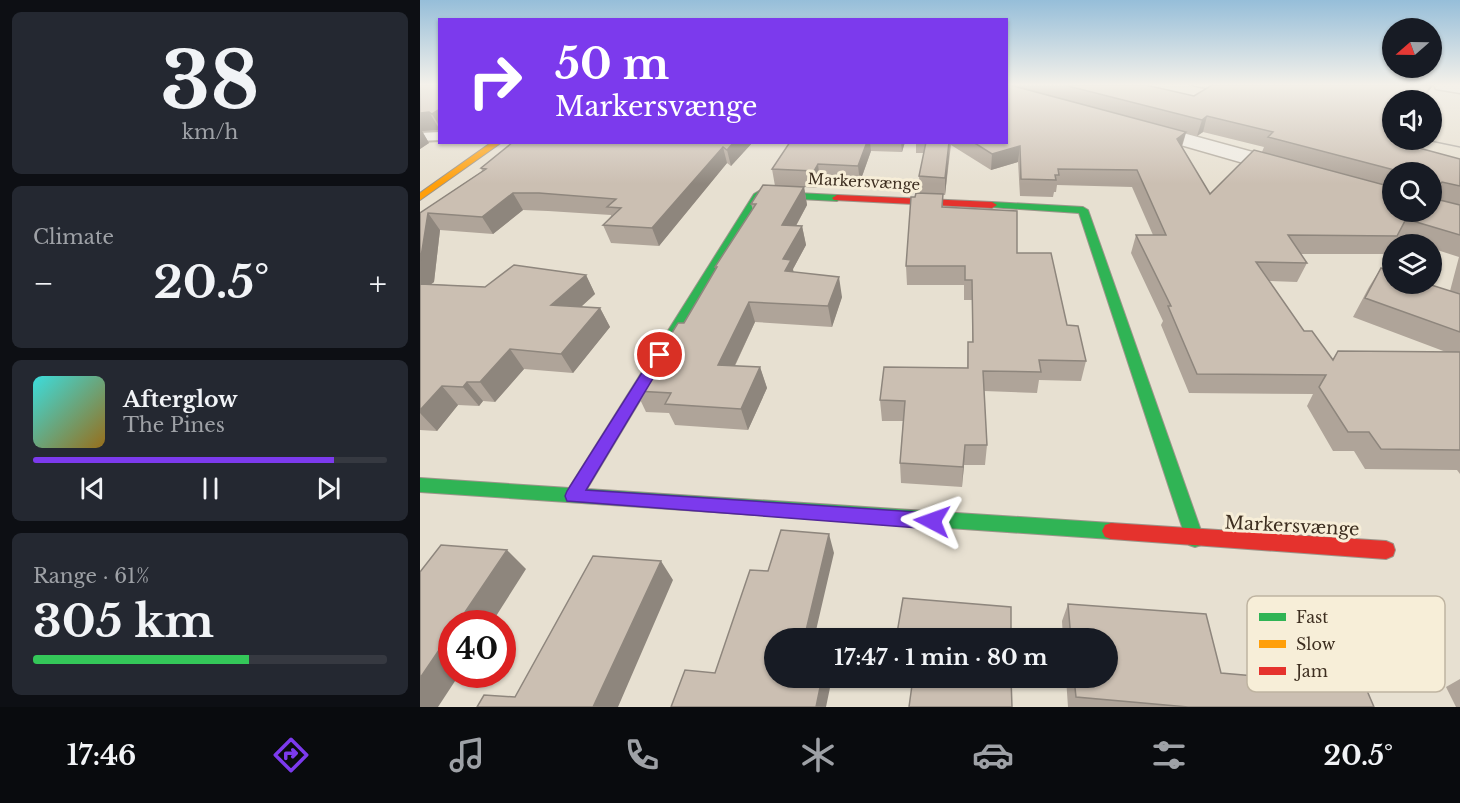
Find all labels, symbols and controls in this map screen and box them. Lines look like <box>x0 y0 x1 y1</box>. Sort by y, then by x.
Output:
north arrow <box>1382 18 1442 78</box>
map controls <box>1382 18 1442 294</box>
text: 38 <box>160 32 260 129</box>
text: 50 m <box>555 38 669 90</box>
icon: right <box>456 42 534 120</box>
text: Markersvænge <box>555 90 758 123</box>
button: sound <box>1382 90 1442 150</box>
text: km/h <box>182 120 238 144</box>
button: search <box>1382 162 1442 222</box>
street label: Markersvænge <box>807 169 921 194</box>
text: Climate <box>33 225 114 249</box>
button: layers <box>1382 234 1442 294</box>
text: 20.5° <box>153 254 269 310</box>
text: − <box>33 263 54 304</box>
text: + <box>369 263 387 304</box>
pin <box>634 329 685 380</box>
icon: arrive <box>643 338 676 371</box>
text: Afterglow <box>123 386 238 413</box>
text: The Pines <box>123 413 225 437</box>
icon: previous <box>76 472 109 505</box>
icon: pause <box>194 472 227 505</box>
icon: next <box>312 472 345 505</box>
position arrow <box>900 489 964 553</box>
street label: Markersvænge <box>1224 511 1360 541</box>
text: Range · 61% <box>33 564 149 588</box>
text: 305 km <box>33 593 214 649</box>
legend <box>1247 596 1445 692</box>
text: Fast <box>1296 607 1328 627</box>
speed limit sign: 40 <box>438 610 516 688</box>
text: Slow <box>1296 634 1336 654</box>
text: 17:47 · 1 min · 80 m <box>834 644 1048 671</box>
text: Jam <box>1294 661 1328 681</box>
icon: directions <box>270 734 312 776</box>
icon: music <box>446 734 488 776</box>
icon: phone <box>621 734 663 776</box>
icon: climate <box>797 734 839 776</box>
icon: car <box>972 734 1014 776</box>
icon: filters <box>1148 734 1190 776</box>
text: 17:46 <box>67 739 136 772</box>
text: 20.5° <box>1324 739 1393 772</box>

